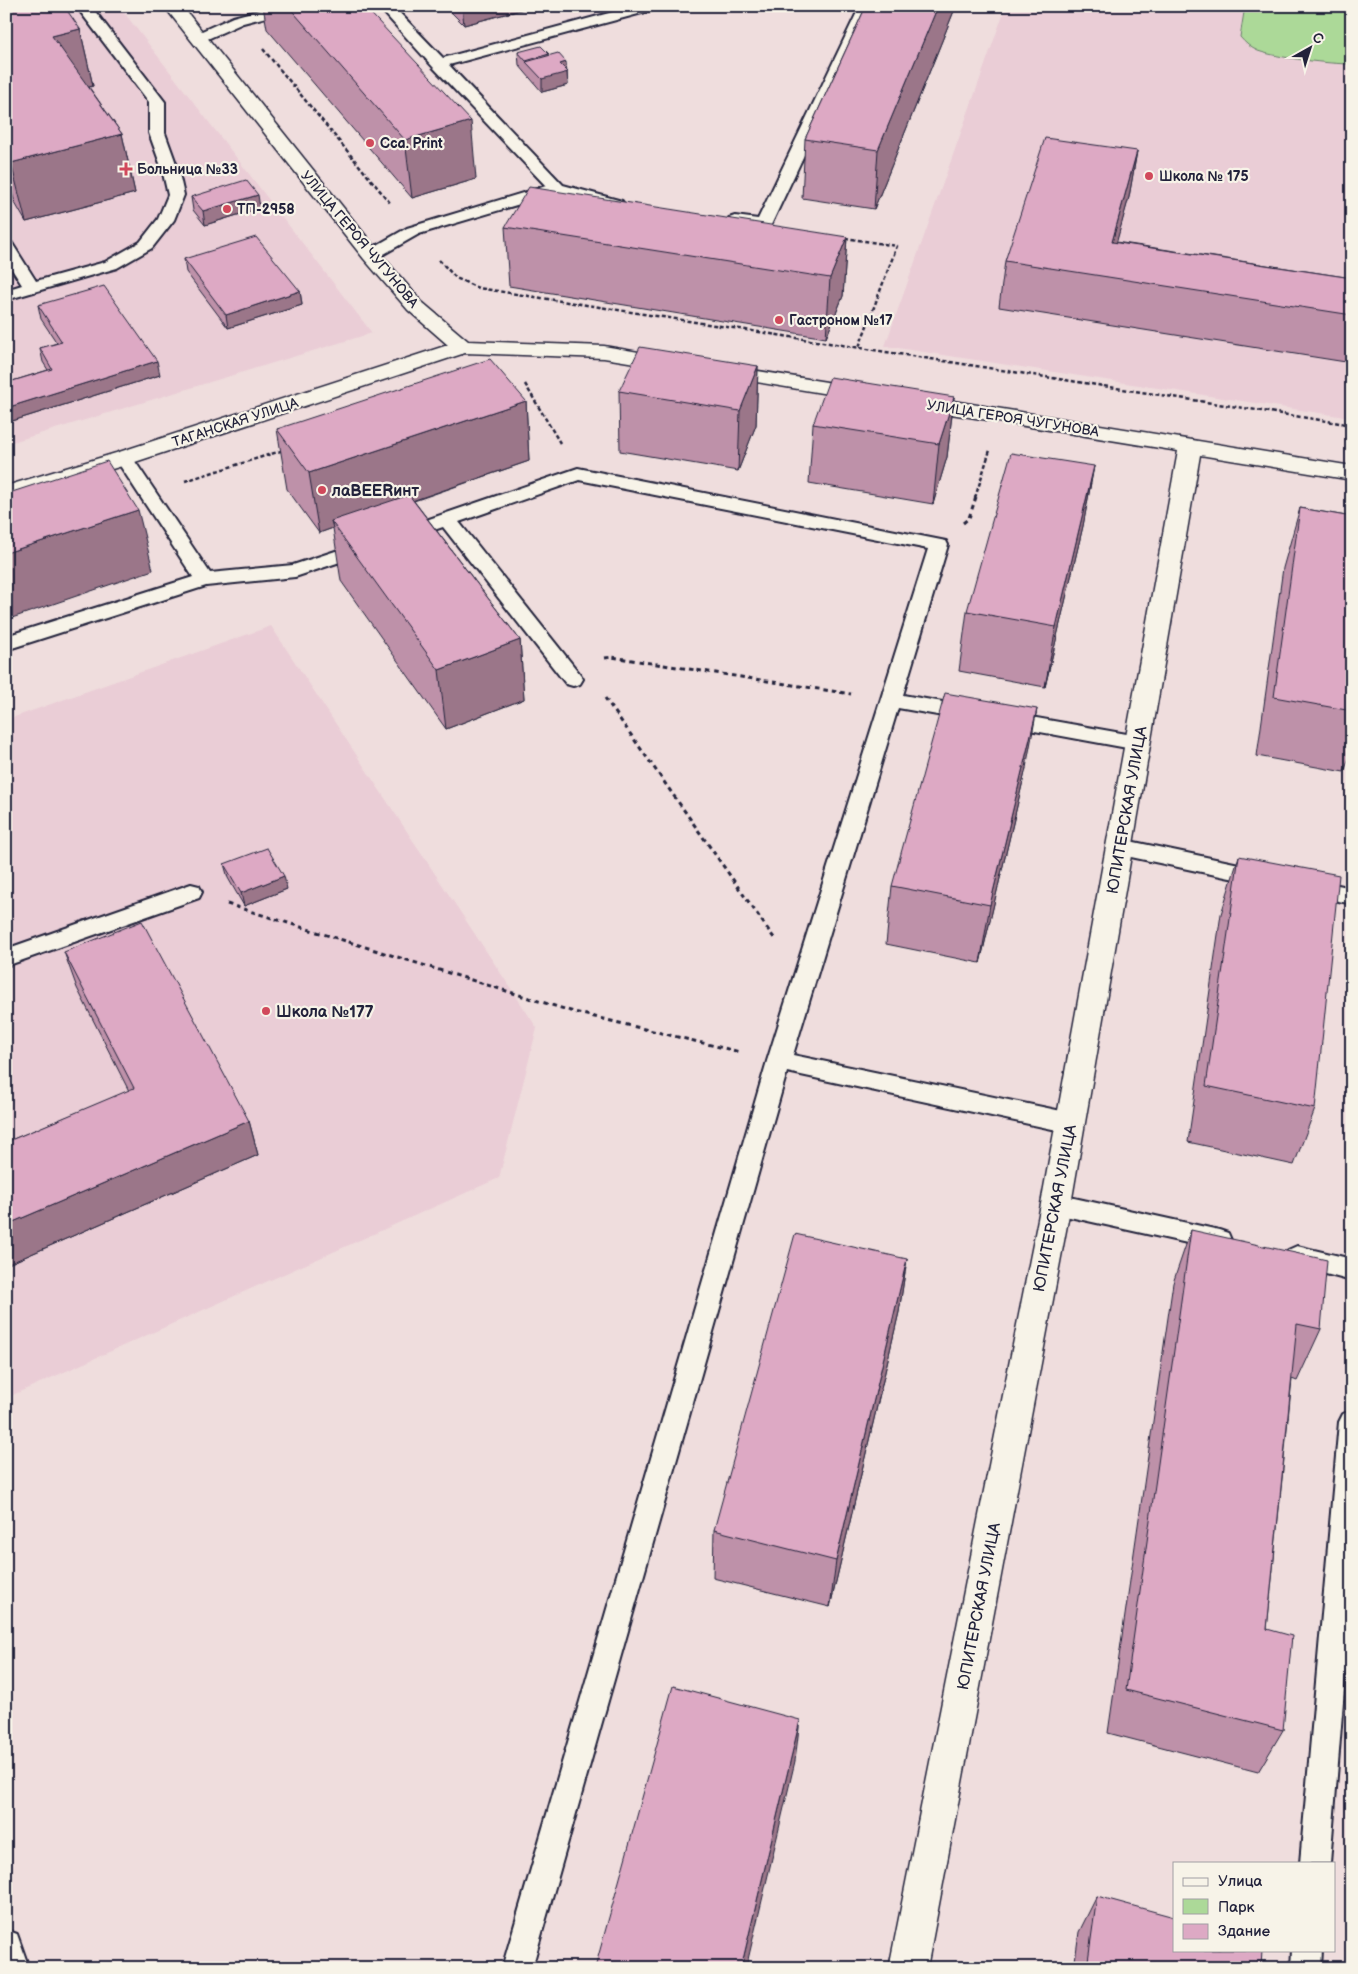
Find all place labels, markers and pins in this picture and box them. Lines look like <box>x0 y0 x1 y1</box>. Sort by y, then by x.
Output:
place label: Cca. Print <box>380 135 443 152</box>
marker: Cca. Print <box>364 137 376 149</box>
place label: Больница №33 <box>137 161 238 178</box>
marker: Больница №33 <box>119 162 133 176</box>
place label: Школа № 175 <box>1159 168 1249 185</box>
marker: Школа № 175 <box>1143 170 1155 182</box>
place label: ТП-2958 <box>237 201 295 218</box>
marker: ТП-2958 <box>221 203 233 215</box>
place label: Гастроном №17 <box>789 312 893 329</box>
marker: Гастроном №17 <box>773 314 785 326</box>
place label: лаBEERинт <box>331 482 419 501</box>
marker: лаBEERинт <box>316 484 328 496</box>
place label: Школа №177 <box>276 1003 374 1022</box>
marker: Школа №177 <box>260 1005 272 1017</box>

